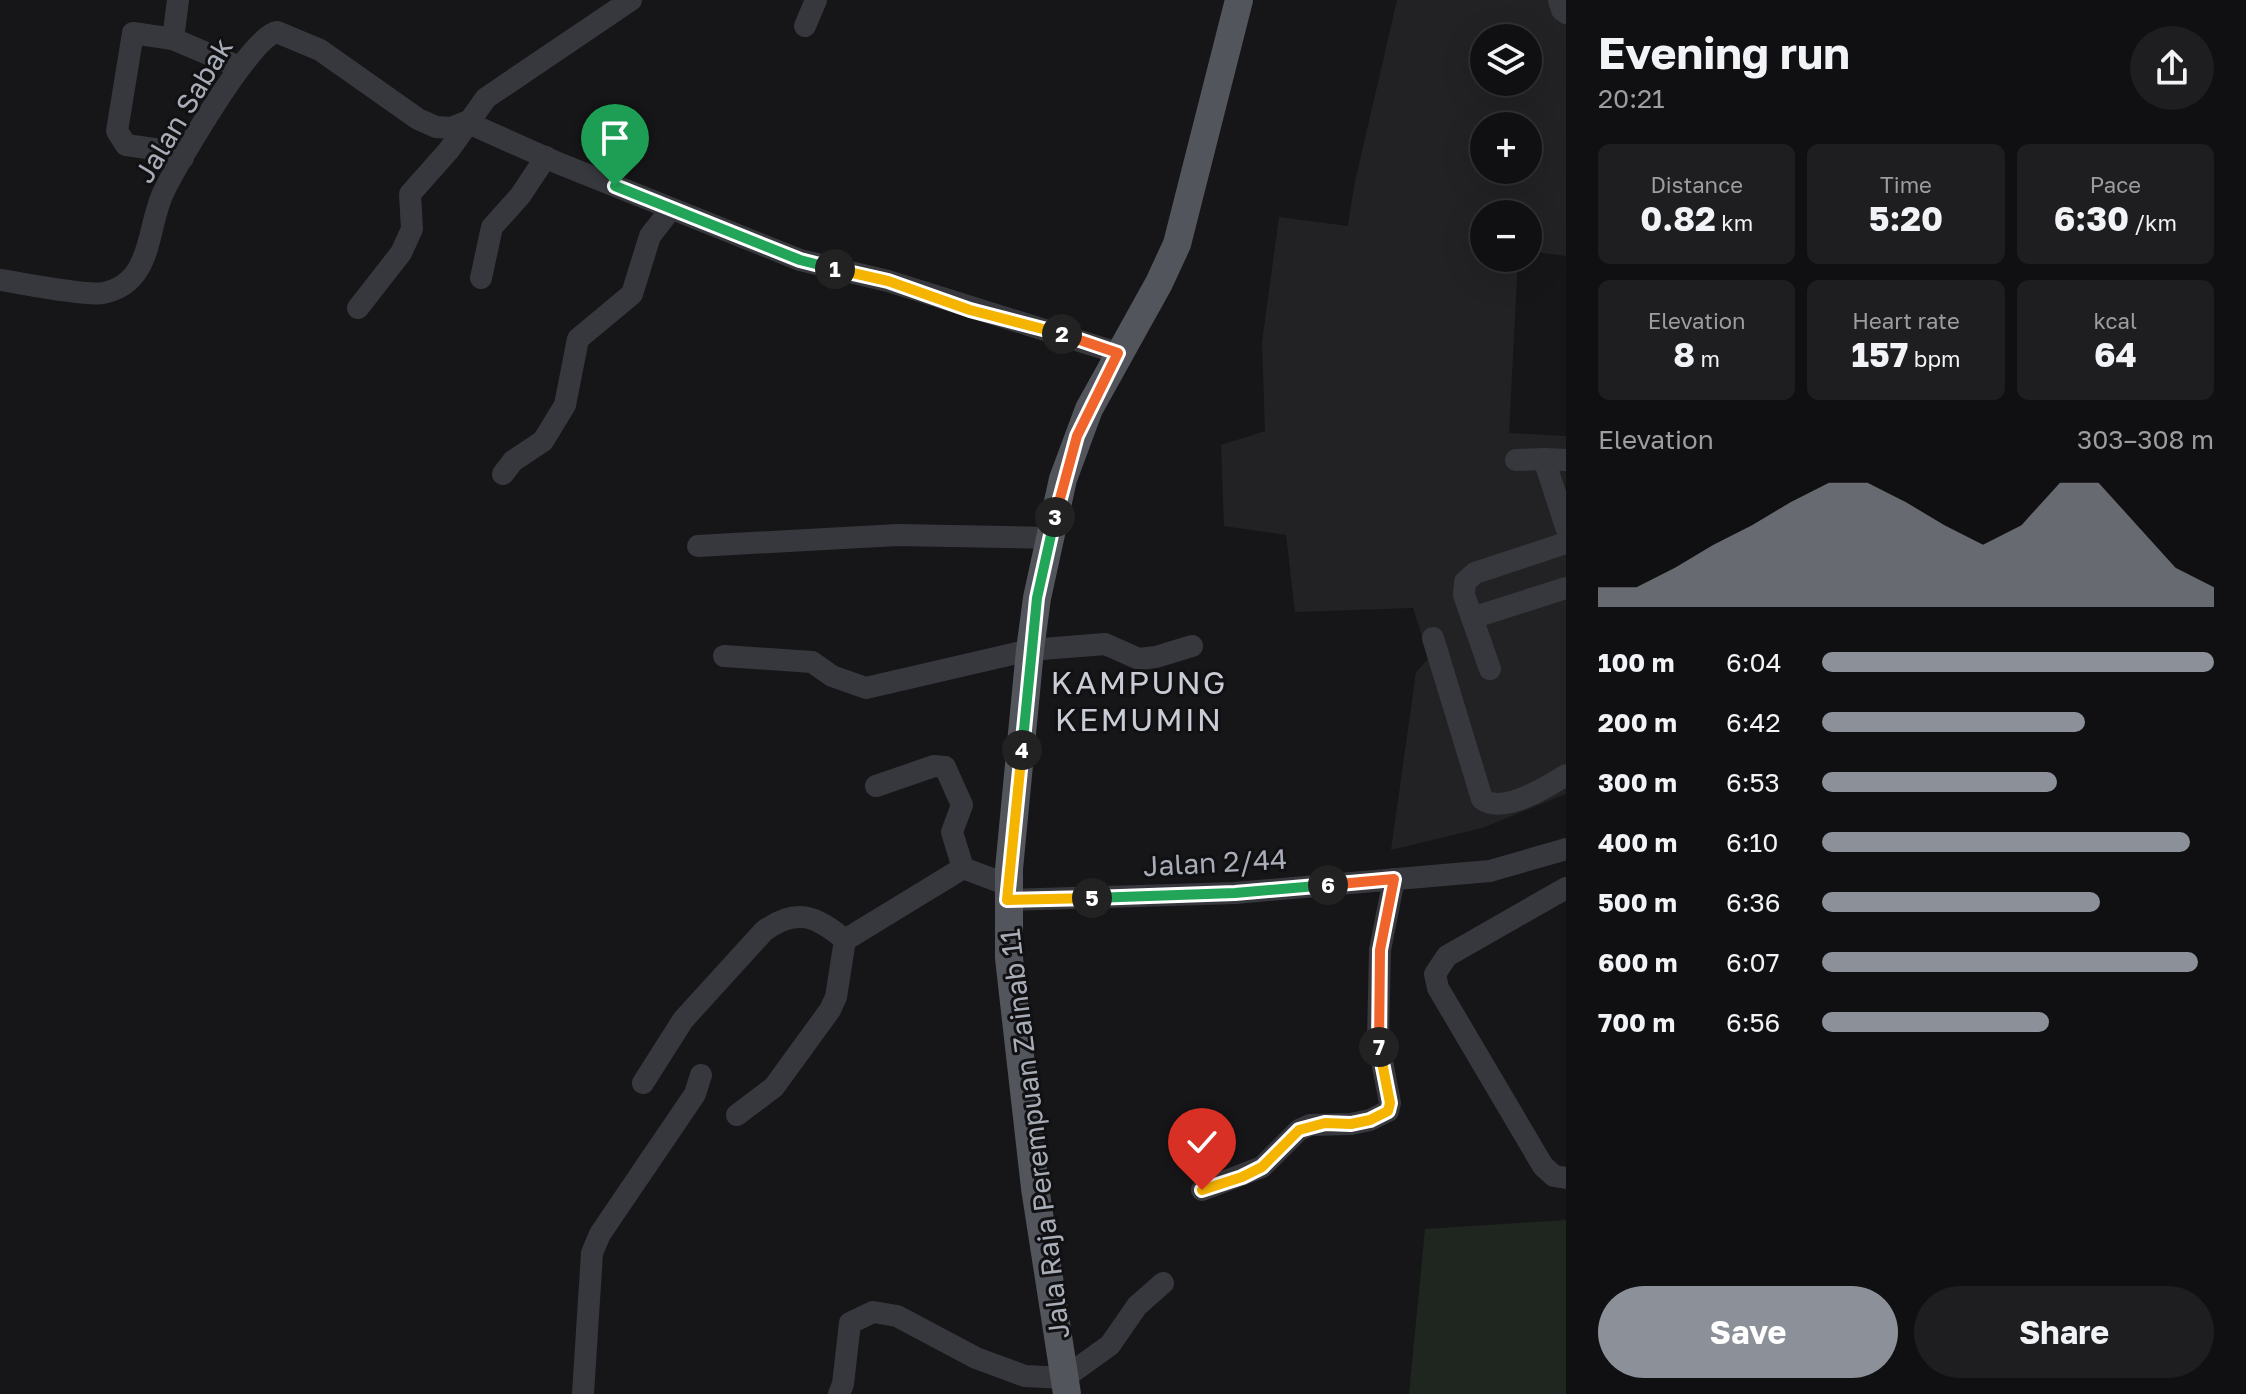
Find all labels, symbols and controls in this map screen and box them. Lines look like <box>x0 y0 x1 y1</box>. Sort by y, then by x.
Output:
map controls <box>1470 24 1542 272</box>
button: layers <box>1470 24 1542 96</box>
text: Evening run <box>1598 26 1850 79</box>
button: share <box>2130 26 2214 110</box>
street label: Jalan Sabak <box>127 32 239 188</box>
text: 20:21 <box>1598 83 1665 114</box>
pin <box>581 104 649 186</box>
button: + <box>1470 112 1542 184</box>
icon: arrive <box>593 116 637 160</box>
text: Distance <box>1650 171 1743 198</box>
text: Time <box>1880 171 1932 198</box>
text: Pace <box>2090 171 2141 198</box>
text: 0.82 <box>1640 198 1716 238</box>
text: 5:20 <box>1869 198 1943 238</box>
text: 6:30 <box>2054 198 2129 238</box>
button: − <box>1470 200 1542 272</box>
text: km <box>1716 209 1753 236</box>
text: /km <box>2129 209 2177 236</box>
pin: 1 <box>815 249 855 289</box>
text: 1 <box>829 255 841 282</box>
text: Elevation <box>1648 307 1746 334</box>
text: Heart rate <box>1852 307 1960 334</box>
text: kcal <box>2094 307 2137 334</box>
pin: 2 <box>1042 314 1082 354</box>
text: 2 <box>1055 320 1069 347</box>
text: 8 <box>1673 334 1695 374</box>
text: 157 <box>1852 334 1908 374</box>
text: 64 <box>2094 334 2137 374</box>
text: m <box>1695 345 1720 372</box>
text: bpm <box>1908 345 1960 372</box>
text: Elevation <box>1598 424 1714 455</box>
text: 303–308 m <box>2077 424 2214 455</box>
pin: 3 <box>1035 497 1075 537</box>
text: 3 <box>1048 503 1062 530</box>
text: 100 m <box>1598 647 1674 678</box>
text: 6:04 <box>1726 647 1782 678</box>
district label: KAMPUNG KEMUMIN <box>1051 663 1227 738</box>
text: 200 m <box>1598 707 1677 738</box>
text: 6:42 <box>1726 707 1780 738</box>
pin: 4 <box>1002 730 1042 770</box>
text: 4 <box>1015 736 1029 763</box>
text: 300 m <box>1598 767 1677 798</box>
text: 6:53 <box>1726 767 1780 798</box>
text: 400 m <box>1598 827 1677 858</box>
text: 6:10 <box>1726 827 1778 858</box>
street label: Jalan 2/44 <box>1142 842 1288 882</box>
pin: 6 <box>1308 865 1348 905</box>
text: 6 <box>1321 871 1335 898</box>
pin: 5 <box>1072 878 1112 918</box>
text: 5 <box>1085 884 1099 911</box>
text: 500 m <box>1598 887 1677 918</box>
text: 6:36 <box>1726 887 1780 918</box>
street label: Jala Raja Perempuan Zainab 11 <box>992 927 1076 1341</box>
text: 600 m <box>1598 947 1678 978</box>
text: 6:07 <box>1726 947 1779 978</box>
text: 700 m <box>1598 1007 1675 1038</box>
text: 6:56 <box>1726 1007 1780 1038</box>
pin: 7 <box>1359 1027 1399 1067</box>
text: 7 <box>1373 1033 1385 1060</box>
pin <box>1168 1108 1236 1190</box>
icon: check <box>1180 1120 1224 1164</box>
button: Save <box>1598 1286 1898 1378</box>
button: Share <box>1914 1286 2214 1378</box>

